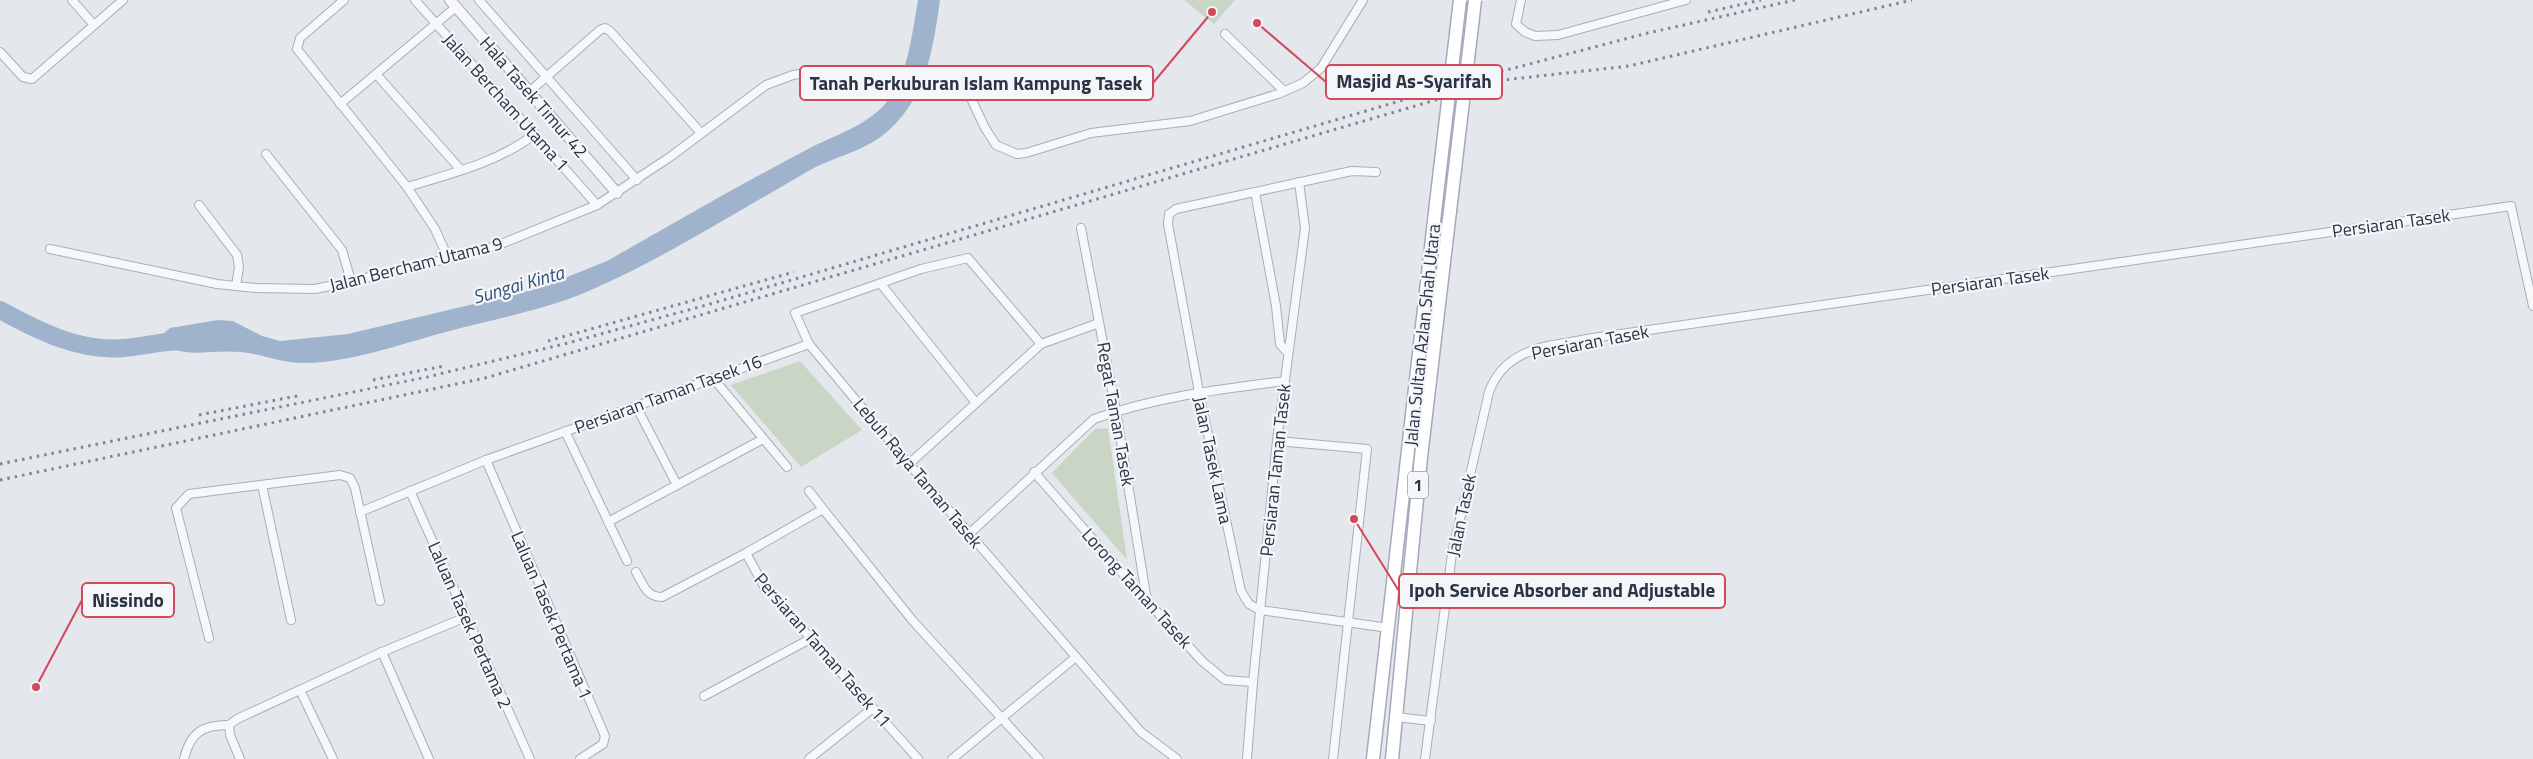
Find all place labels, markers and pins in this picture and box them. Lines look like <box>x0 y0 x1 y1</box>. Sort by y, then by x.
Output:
callout: Masjid As-Syarifah <box>1326 65 1502 99</box>
callout: Tanah Perkuburan Islam Kampung Tasek <box>800 66 1153 100</box>
callout: Ipoh Service Absorber and Adjustable <box>1399 574 1725 608</box>
callout: Nissindo <box>82 583 174 617</box>

